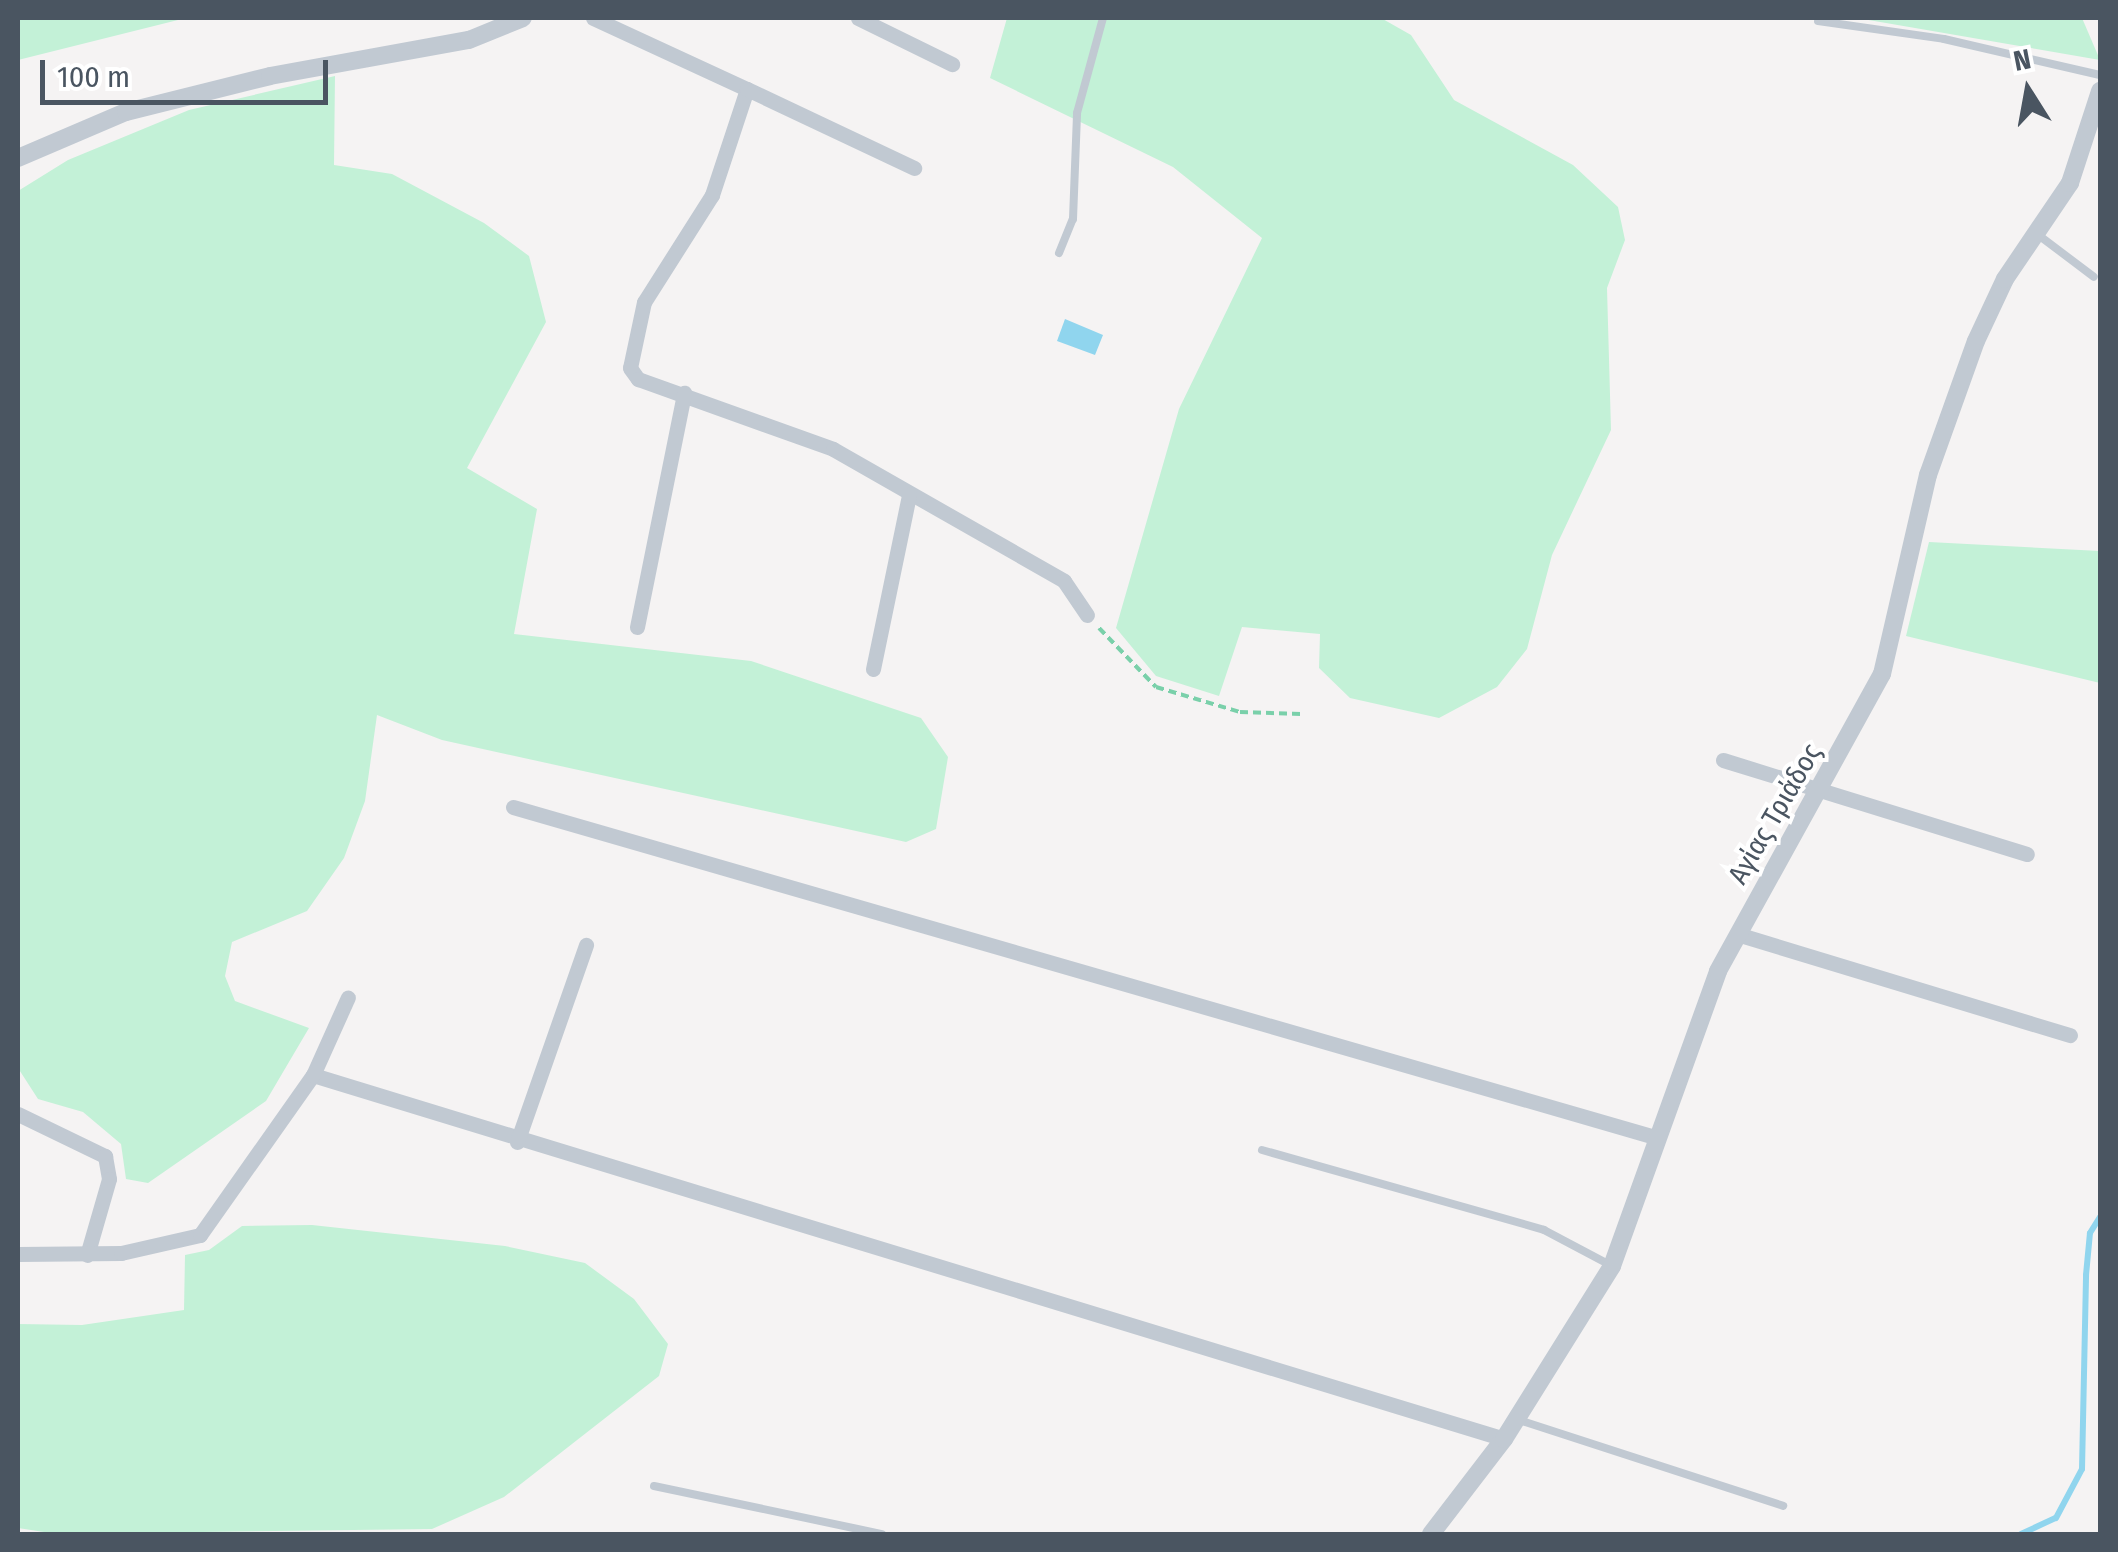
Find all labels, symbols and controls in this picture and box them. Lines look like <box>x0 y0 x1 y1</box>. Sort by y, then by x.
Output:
scale bar <box>45 40 332 102</box>
north arrow <box>1978 40 2078 140</box>
text: N <box>2011 42 2034 78</box>
text: 100 m <box>57 59 130 95</box>
street label: Αγίας Τριάδος <box>1721 738 1829 890</box>

